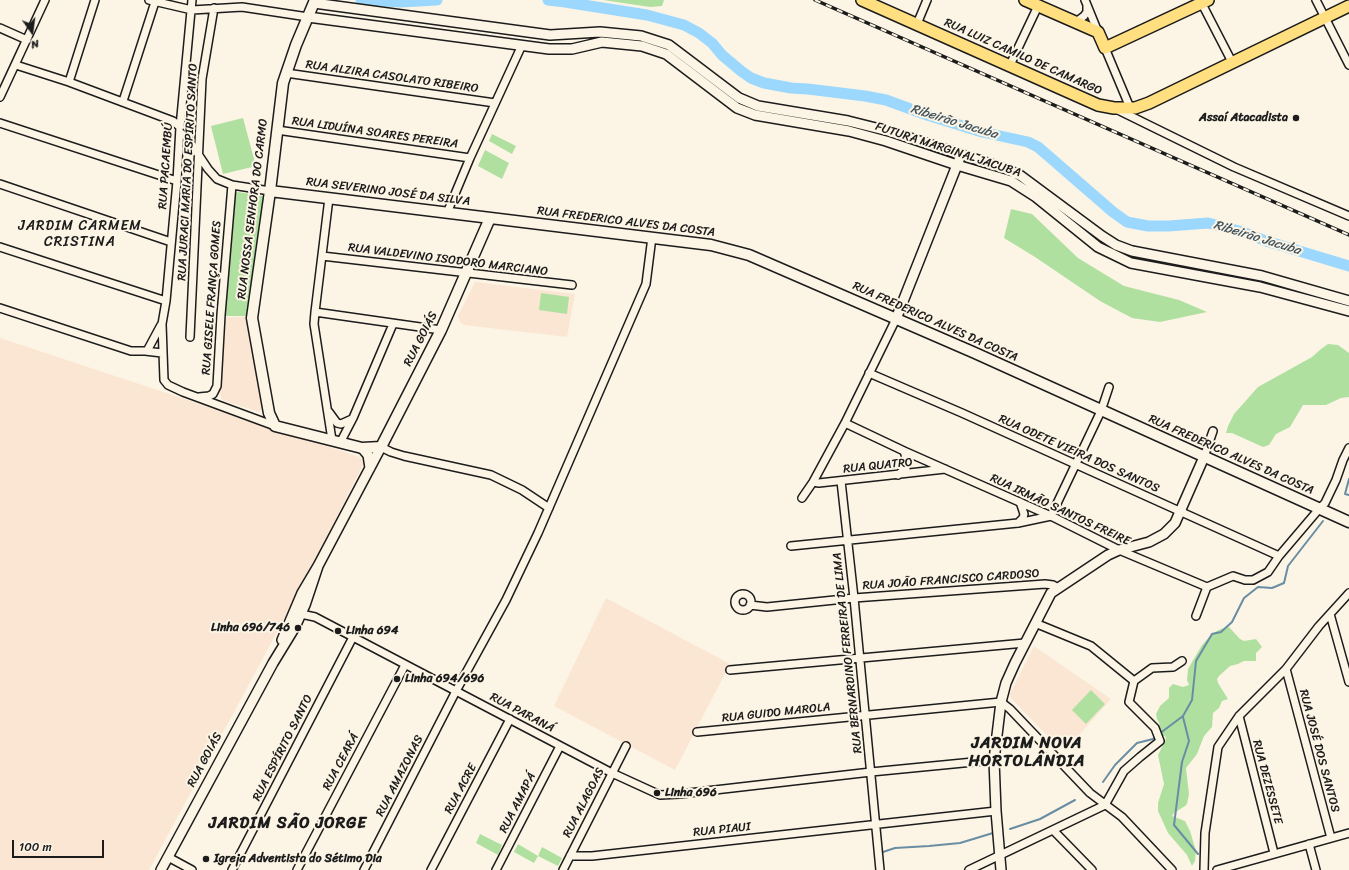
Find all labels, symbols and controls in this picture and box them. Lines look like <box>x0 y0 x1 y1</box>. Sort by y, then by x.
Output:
north arrow <box>12 12 52 52</box>
street label: RUA LUIZ CAMILO DE CAMARGO <box>942 16 1104 98</box>
text: N <box>29 34 41 54</box>
street label: RUA ALZIRA CASOLATO RIBEIRO <box>305 58 479 96</box>
street label: RUA JURACI MARIA DO ESPÍRITO SANTO <box>175 63 201 281</box>
water label: Ribeirão Jacuba <box>909 101 999 143</box>
place label: Assaí Atacadista <box>1199 111 1288 125</box>
marker: Assaí Atacadista <box>1291 113 1301 123</box>
street label: RUA LIDUÍNA SOARES PEREIRA <box>291 114 459 152</box>
street label: RUA NOSSA SENHORA DO CARMO <box>235 118 271 300</box>
street label: FUTURA MARGINAL JACUBA <box>873 120 1023 180</box>
street label: RUA PACAEMBÚ <box>156 122 176 210</box>
street label: RUA SEVERINO JOSÉ DA SILVA <box>305 175 471 209</box>
street label: RUA FREDERICO ALVES DA COSTA <box>536 204 716 240</box>
water label: Ribeirão Jacuba <box>1212 217 1302 259</box>
district label: JARDIM CARMEM CRISTINA <box>19 218 141 250</box>
street label: RUA GISELE FRANÇA GOMES <box>199 220 225 376</box>
street label: RUA VALDEVINO ISODORO MARCIANO <box>347 241 549 279</box>
street label: RUA FREDERICO ALVES DA COSTA <box>850 279 1020 365</box>
street label: RUA GOIÁS <box>401 309 441 369</box>
street label: RUA ODETE VIEIRA DOS SANTOS <box>996 412 1162 496</box>
street label: RUA FREDERICO ALVES DA COSTA <box>1146 412 1316 498</box>
street label: RUA QUATRO <box>843 455 913 477</box>
street label: RUA IRMÃO SANTOS FREIRE <box>988 471 1132 549</box>
street label: RUA BERNARDINO FERREIRA DE LIMA <box>830 552 866 754</box>
street label: RUA JOÃO FRANCISCO CARDOSO <box>862 567 1040 593</box>
place label: Linha 696/746 <box>211 621 290 635</box>
marker: Linha 696/746 <box>293 623 303 633</box>
place label: Linha 694 <box>346 624 398 638</box>
marker: Linha 694 <box>333 626 343 636</box>
place label: Linha 694/696 <box>405 672 484 686</box>
marker: Linha 694/696 <box>392 674 402 684</box>
street label: RUA JOSÉ DOS SANTOS <box>1296 688 1342 814</box>
street label: RUA PARANÁ <box>487 690 557 736</box>
street label: RUA ESPÍRITO SANTO <box>250 692 316 804</box>
street label: RUA GUIDO MAROLA <box>721 700 831 726</box>
street label: RUA GOIÁS <box>185 730 225 790</box>
street label: RUA CEARÁ <box>320 731 362 793</box>
street label: RUA AMAZONAS <box>373 733 427 819</box>
district label: JARDIM NOVA HORTOLÂNDIA <box>970 734 1084 772</box>
street label: RUA DEZESSETE <box>1249 738 1285 826</box>
street label: RUA ACRE <box>442 761 480 817</box>
street label: RUA ALAGOAS <box>560 766 608 840</box>
street label: RUA AMAPÁ <box>497 770 539 836</box>
place label: Linha 696 <box>665 786 717 800</box>
marker: Linha 696 <box>652 788 662 798</box>
district label: JARDIM SÃO JORGE <box>210 814 366 834</box>
street label: RUA PIAUI <box>693 820 751 840</box>
scale bar <box>14 832 106 858</box>
text: 100 m <box>19 836 52 858</box>
place label: Igreja Adventista do Sétimo Dia <box>214 852 382 866</box>
marker: Igreja Adventista do Sétimo Dia <box>201 854 211 864</box>

